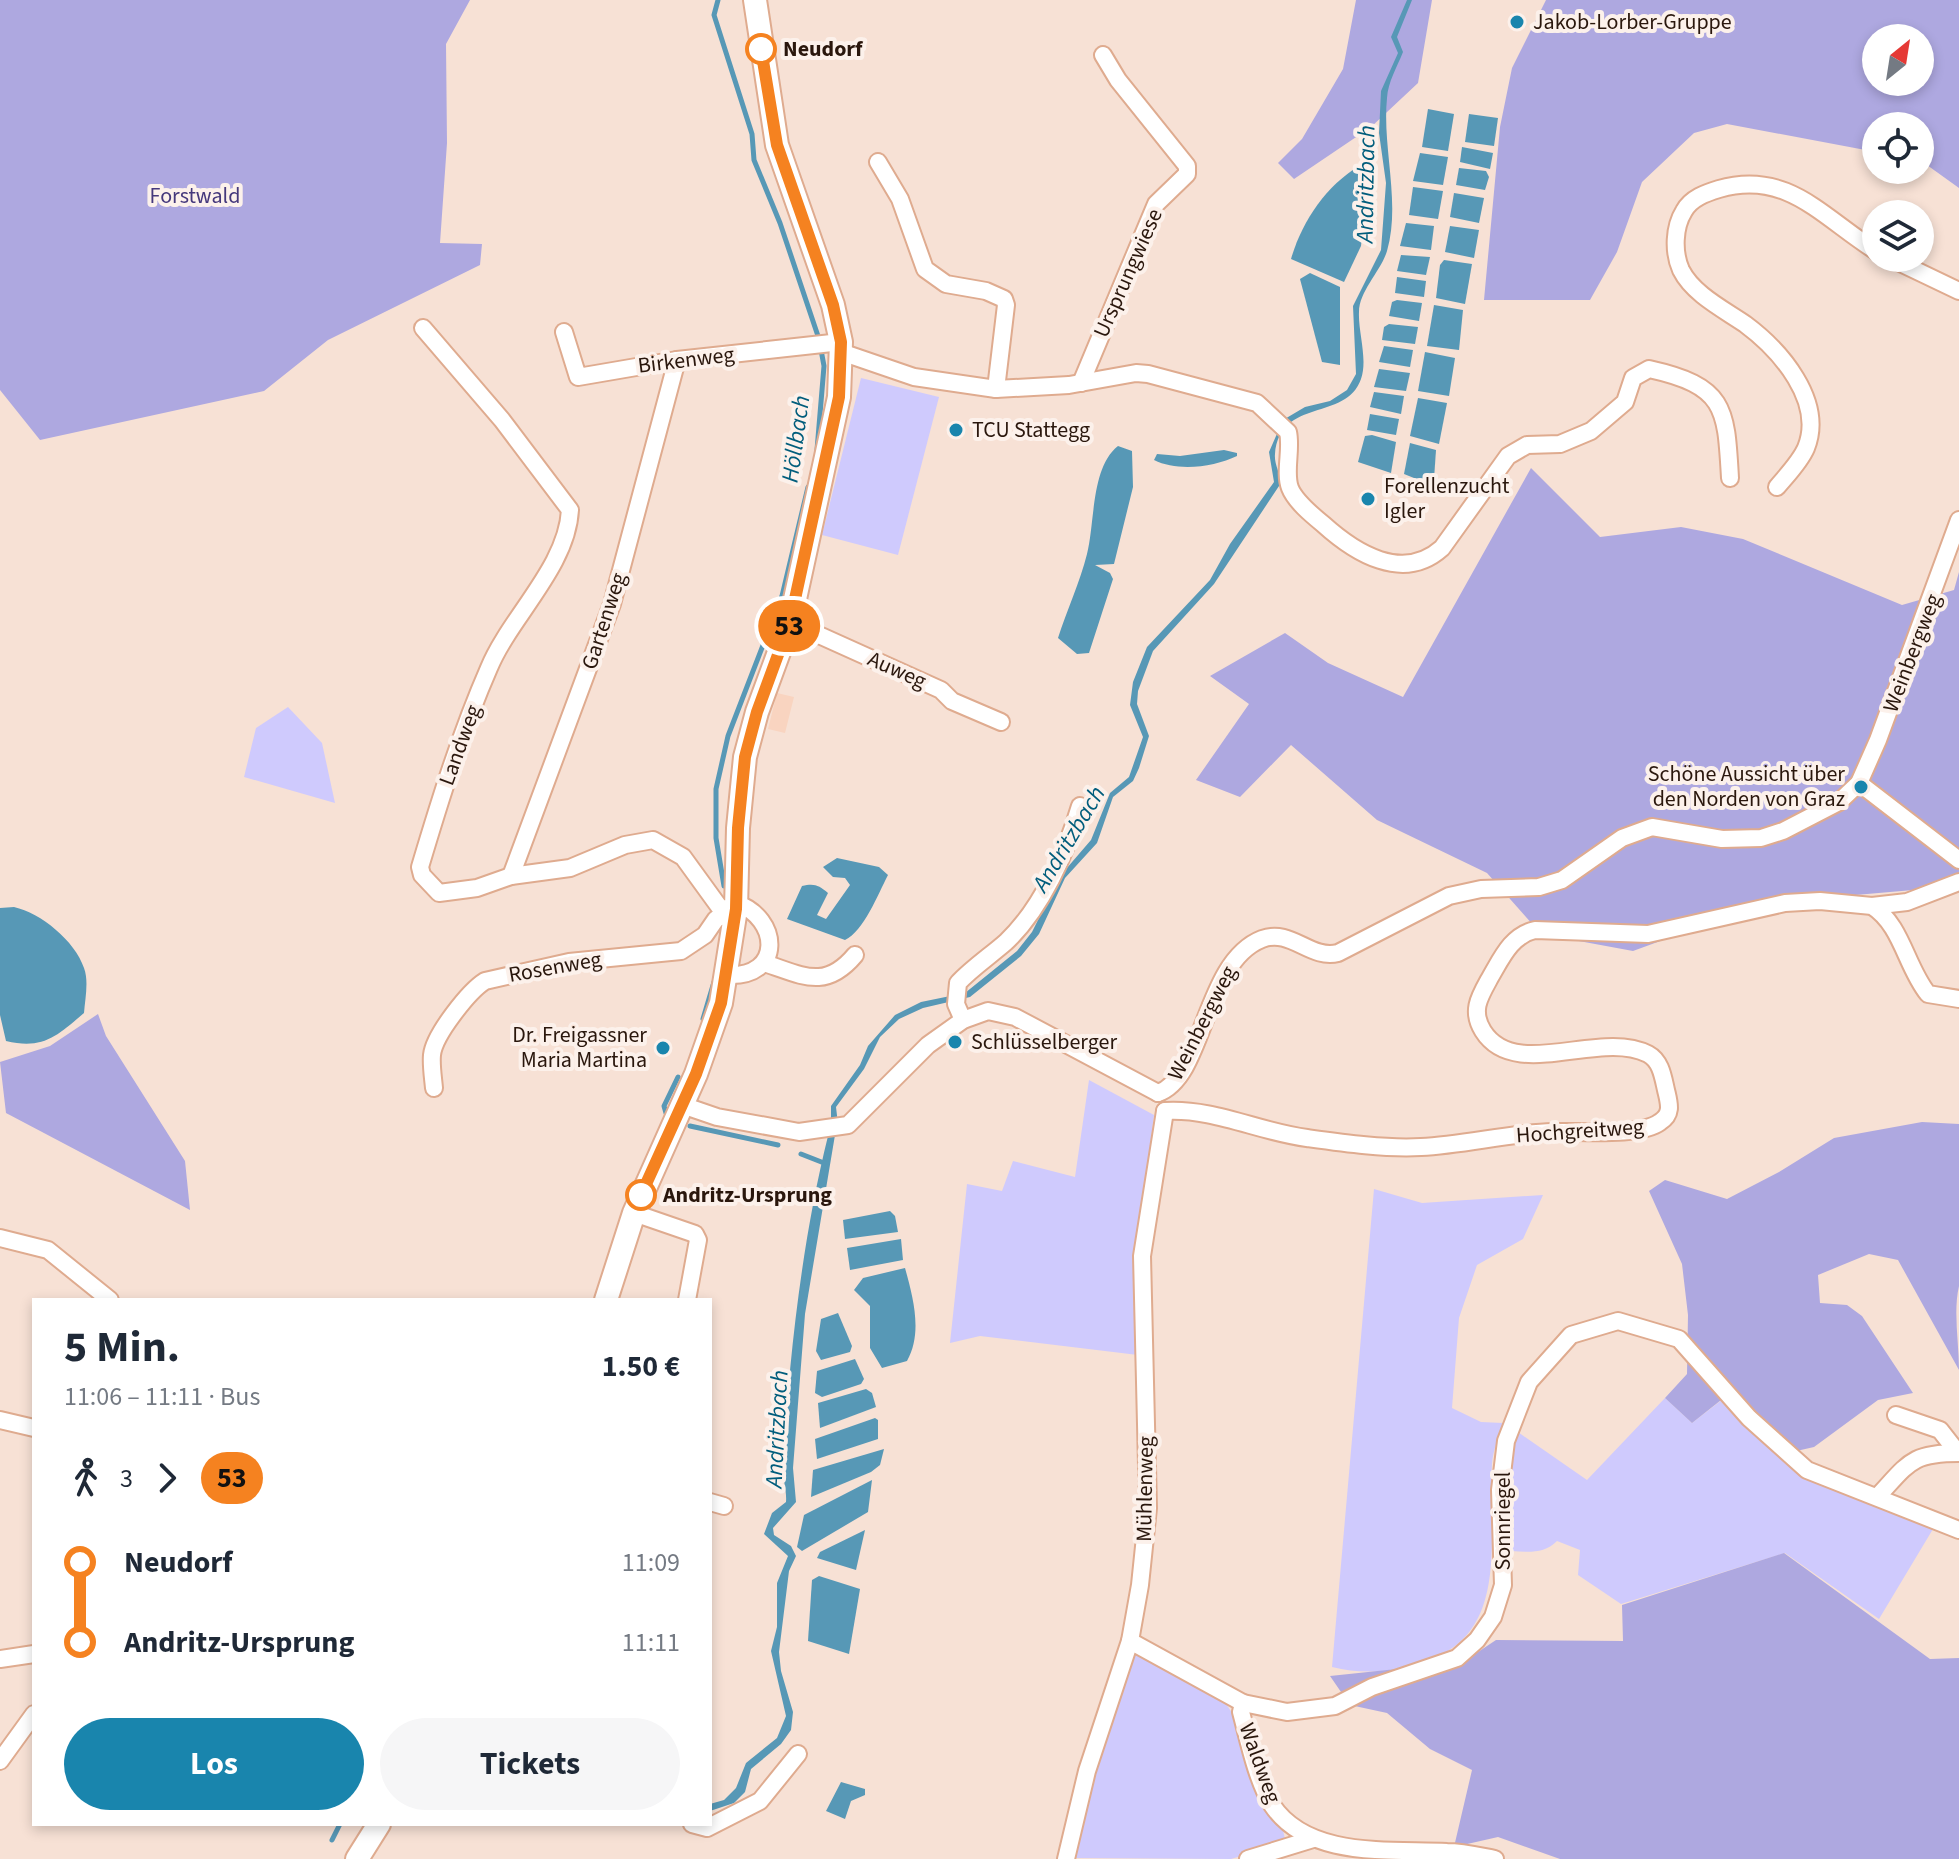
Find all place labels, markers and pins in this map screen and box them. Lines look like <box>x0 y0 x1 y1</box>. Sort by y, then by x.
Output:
place label: Jakob-Lorber-Gruppe <box>1533 6 1732 38</box>
marker: Jakob-Lorber-Gruppe <box>1508 13 1526 31</box>
place label: Neudorf <box>783 33 864 65</box>
marker: Neudorf <box>746 34 776 64</box>
place label: TCU Stattegg <box>972 414 1090 446</box>
marker: TCU Stattegg <box>947 421 965 439</box>
place label: Forellenzucht Igler <box>1384 470 1510 527</box>
marker: Forellenzucht Igler <box>1359 490 1377 508</box>
place label: Schöne Aussicht über den Norden von Graz <box>1648 758 1845 815</box>
marker: Schöne Aussicht über den Norden von Graz <box>1852 778 1870 796</box>
place label: Dr. Freigassner Maria Martina <box>512 1019 647 1076</box>
place label: Schlüsselberger <box>971 1026 1117 1058</box>
marker: Schlüsselberger <box>946 1033 964 1051</box>
marker: Dr. Freigassner Maria Martina <box>654 1039 672 1057</box>
place label: Andritz-Ursprung <box>662 1179 832 1211</box>
marker: Andritz-Ursprung <box>626 1180 656 1210</box>

